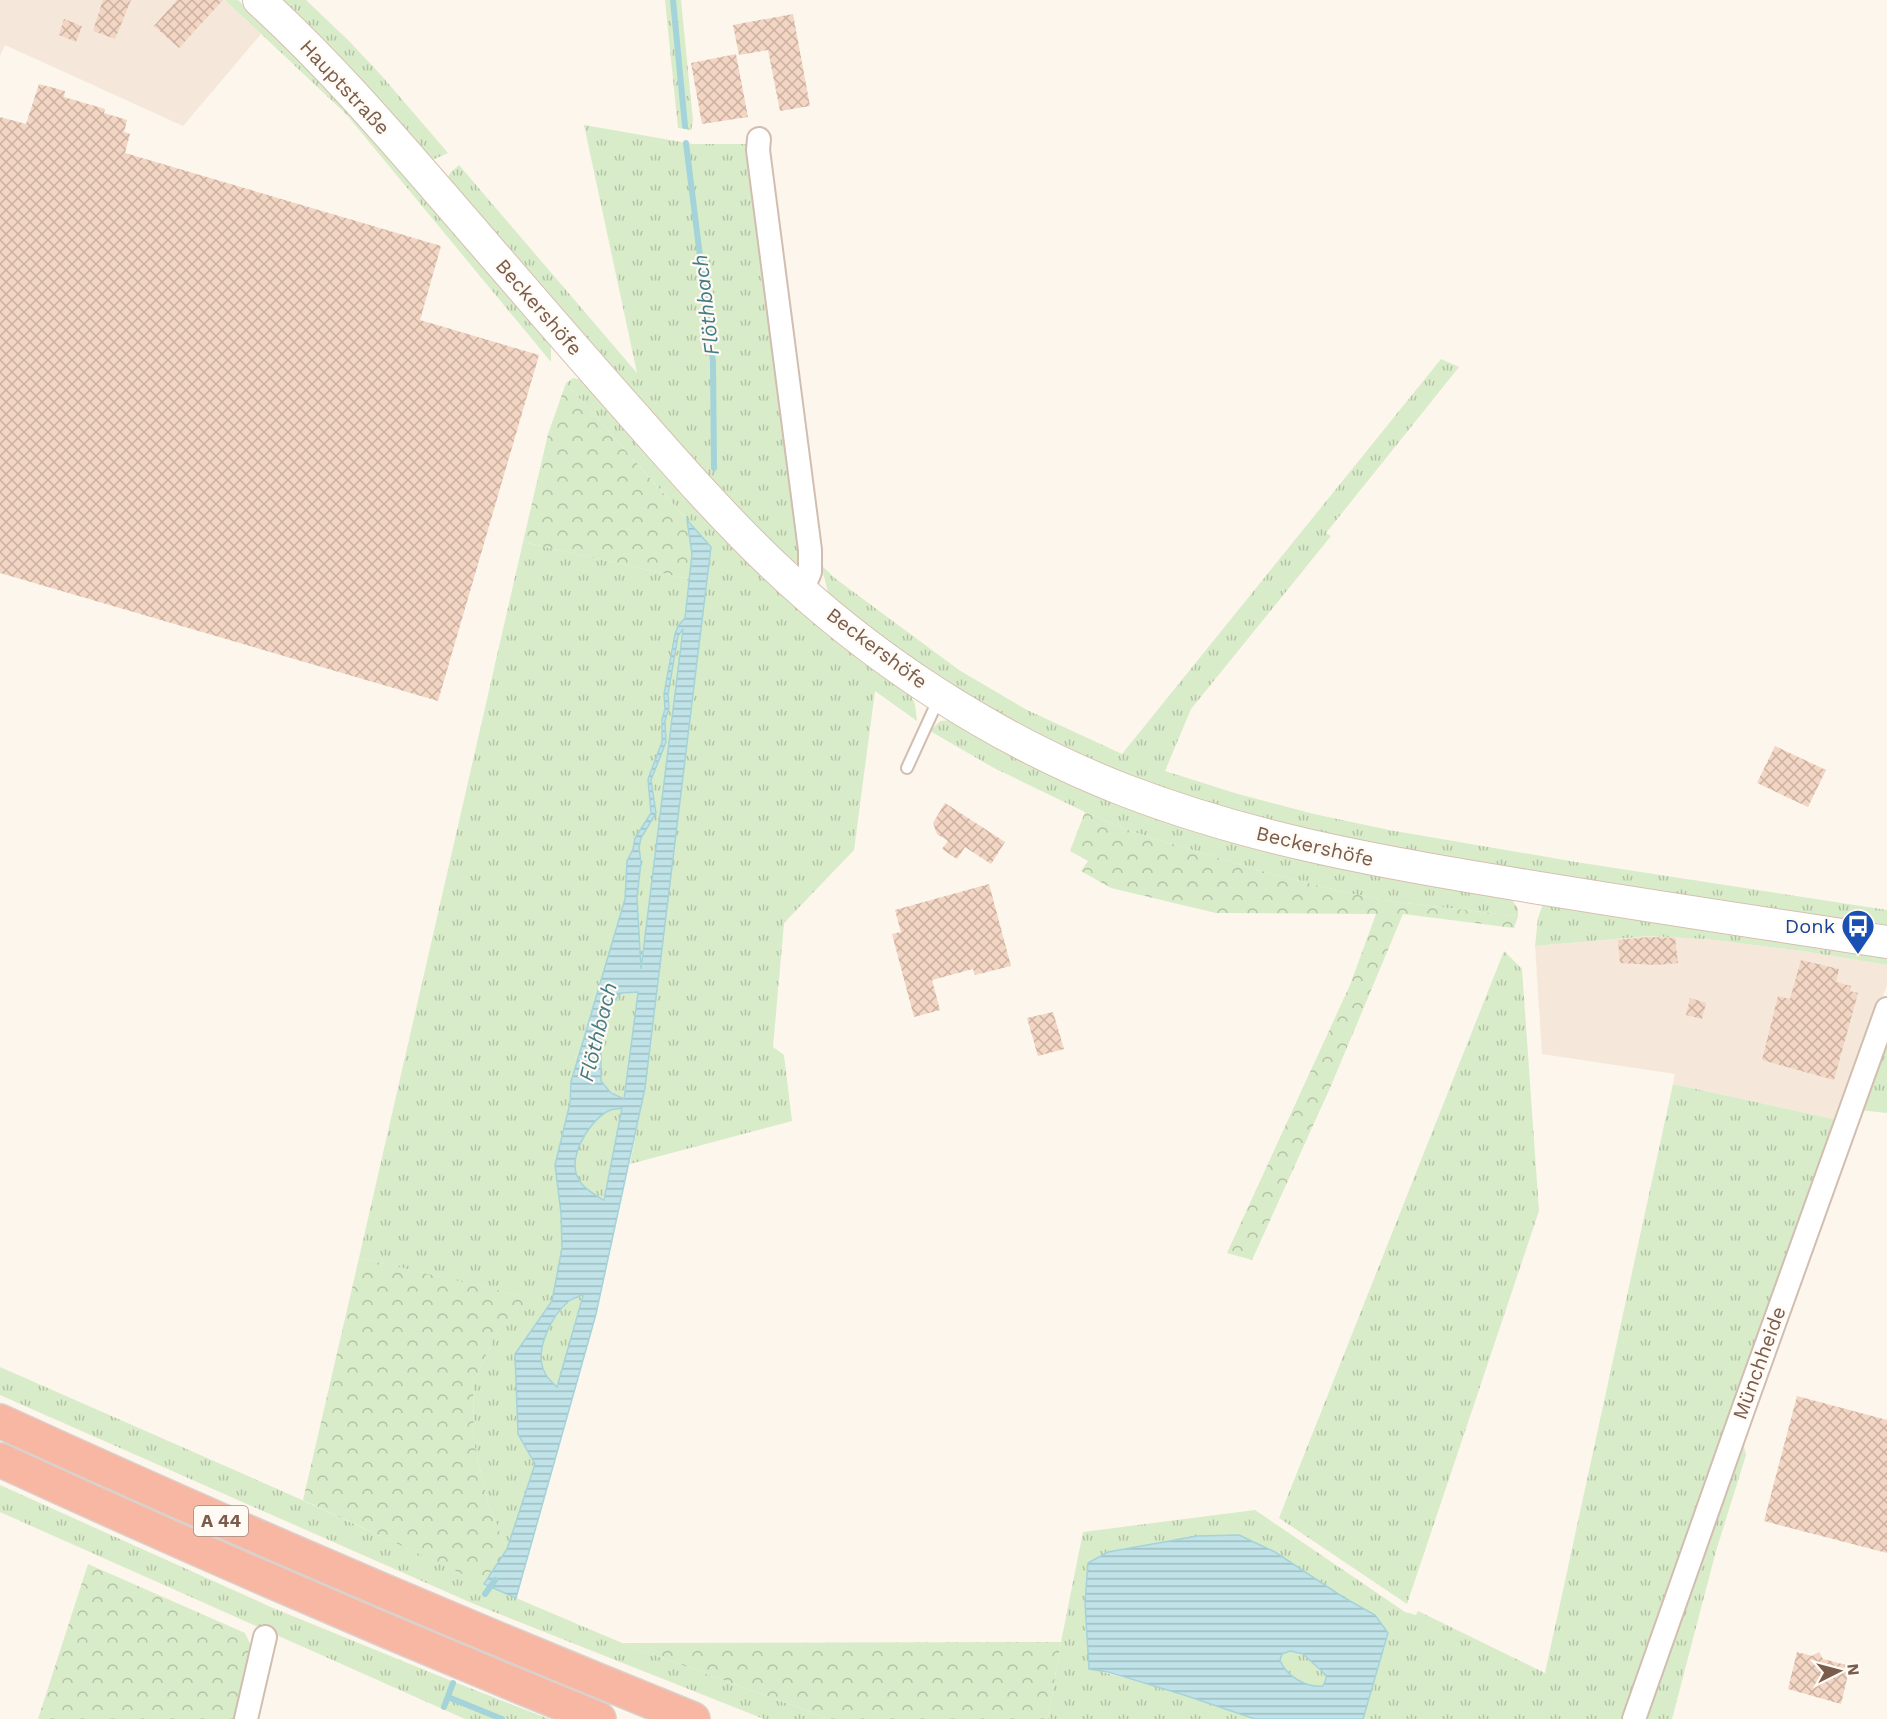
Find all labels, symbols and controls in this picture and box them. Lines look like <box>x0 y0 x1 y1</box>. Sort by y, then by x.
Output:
street label: Hauptstraße <box>295 35 395 139</box>
water label: Flöthbach <box>687 253 724 357</box>
street label: Beckershöfe <box>491 254 587 360</box>
street label: Beckershöfe <box>822 602 932 694</box>
street label: Beckershöfe <box>1254 821 1376 871</box>
bus stop icon: Donk <box>1840 908 1876 955</box>
place label: Donk <box>1785 914 1835 938</box>
water label: Flöthbach <box>573 980 622 1084</box>
street label: Münchheide <box>1727 1303 1791 1423</box>
road number: A 44 <box>194 1506 248 1536</box>
north arrow <box>1809 1641 1869 1701</box>
text: N <box>1843 1663 1863 1676</box>

